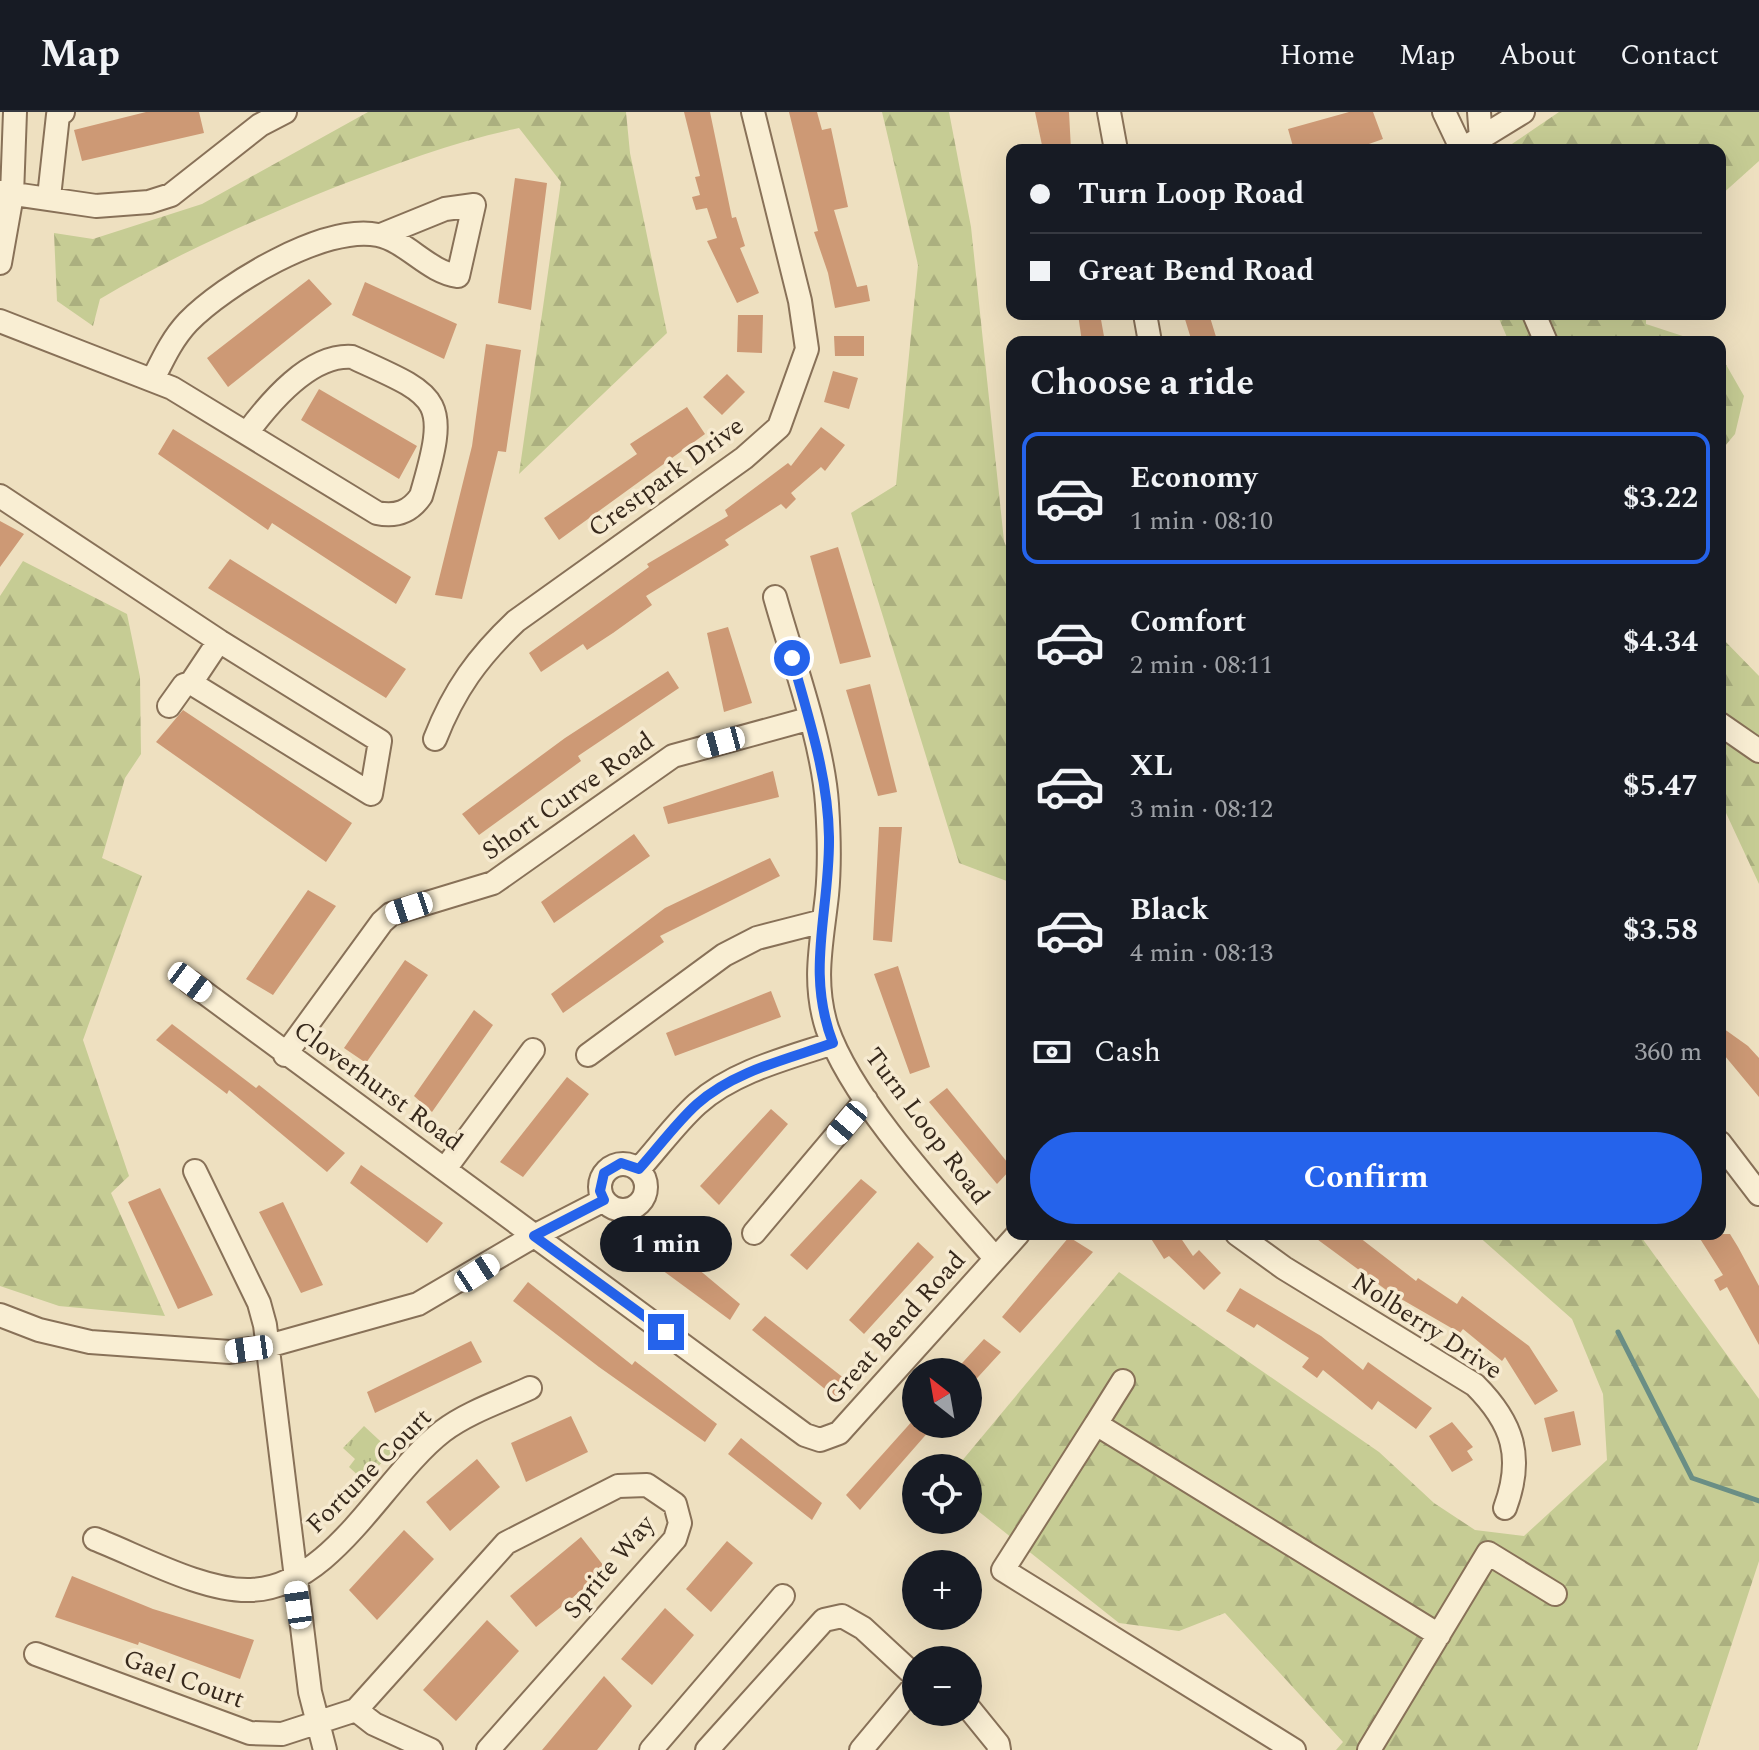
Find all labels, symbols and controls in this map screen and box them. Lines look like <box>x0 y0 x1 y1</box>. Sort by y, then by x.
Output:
text: Map <box>40 26 120 84</box>
text: Home <box>1279 34 1355 77</box>
text: Map <box>1399 34 1455 77</box>
text: About <box>1499 34 1576 77</box>
text: Contact <box>1620 34 1719 77</box>
text: Turn Loop Road <box>1078 171 1304 217</box>
text: Great Bend Road <box>1078 248 1314 294</box>
text: Choose a ride <box>1030 356 1254 411</box>
street label: Crestpark Drive <box>579 407 753 547</box>
text: Economy <box>1130 455 1257 501</box>
icon: car <box>1034 462 1106 534</box>
text: $3.22 <box>1623 475 1698 521</box>
text: 1 min · 08:10 <box>1130 501 1273 541</box>
text: Comfort <box>1130 599 1246 645</box>
icon: car <box>1034 606 1106 678</box>
text: $4.34 <box>1623 619 1698 665</box>
route start <box>774 640 810 676</box>
text: 2 min · 08:11 <box>1130 645 1273 685</box>
street label: Short Curve Road <box>473 721 663 871</box>
car <box>695 724 747 760</box>
text: XL <box>1130 743 1173 789</box>
icon: car <box>1034 750 1106 822</box>
text: $5.47 <box>1623 763 1698 809</box>
text: 3 min · 08:12 <box>1130 789 1273 829</box>
text: Black <box>1130 887 1209 933</box>
car <box>382 889 436 927</box>
icon: car <box>1034 894 1106 966</box>
text: $3.58 <box>1623 907 1698 953</box>
text: 4 min · 08:13 <box>1130 933 1273 973</box>
car <box>164 958 216 1006</box>
street label: Cloverhurst Road <box>285 1011 471 1161</box>
text: Cash <box>1094 1029 1161 1075</box>
icon: cash <box>1030 1030 1074 1074</box>
text: 360 m <box>1634 1032 1702 1072</box>
street label: Turn Loop Road <box>854 1039 1000 1213</box>
car <box>822 1097 872 1149</box>
button: Confirm <box>1030 1132 1702 1224</box>
callout: 1 min <box>600 1216 732 1272</box>
text: 1 min <box>631 1224 701 1264</box>
street label: Great Bend Road <box>815 1242 975 1414</box>
car <box>450 1250 504 1296</box>
street label: Nolberry Drive <box>1344 1262 1510 1390</box>
route end <box>648 1314 684 1350</box>
car <box>224 1334 274 1364</box>
north arrow <box>902 1358 982 1438</box>
map controls <box>902 1358 982 1726</box>
street label: Fortune Court <box>297 1399 441 1543</box>
button: locate <box>902 1454 982 1534</box>
street label: Sprite Way <box>553 1505 666 1628</box>
button: + <box>902 1550 982 1630</box>
car <box>283 1580 313 1630</box>
street label: Gael Court <box>118 1639 250 1719</box>
button: − <box>902 1646 982 1726</box>

